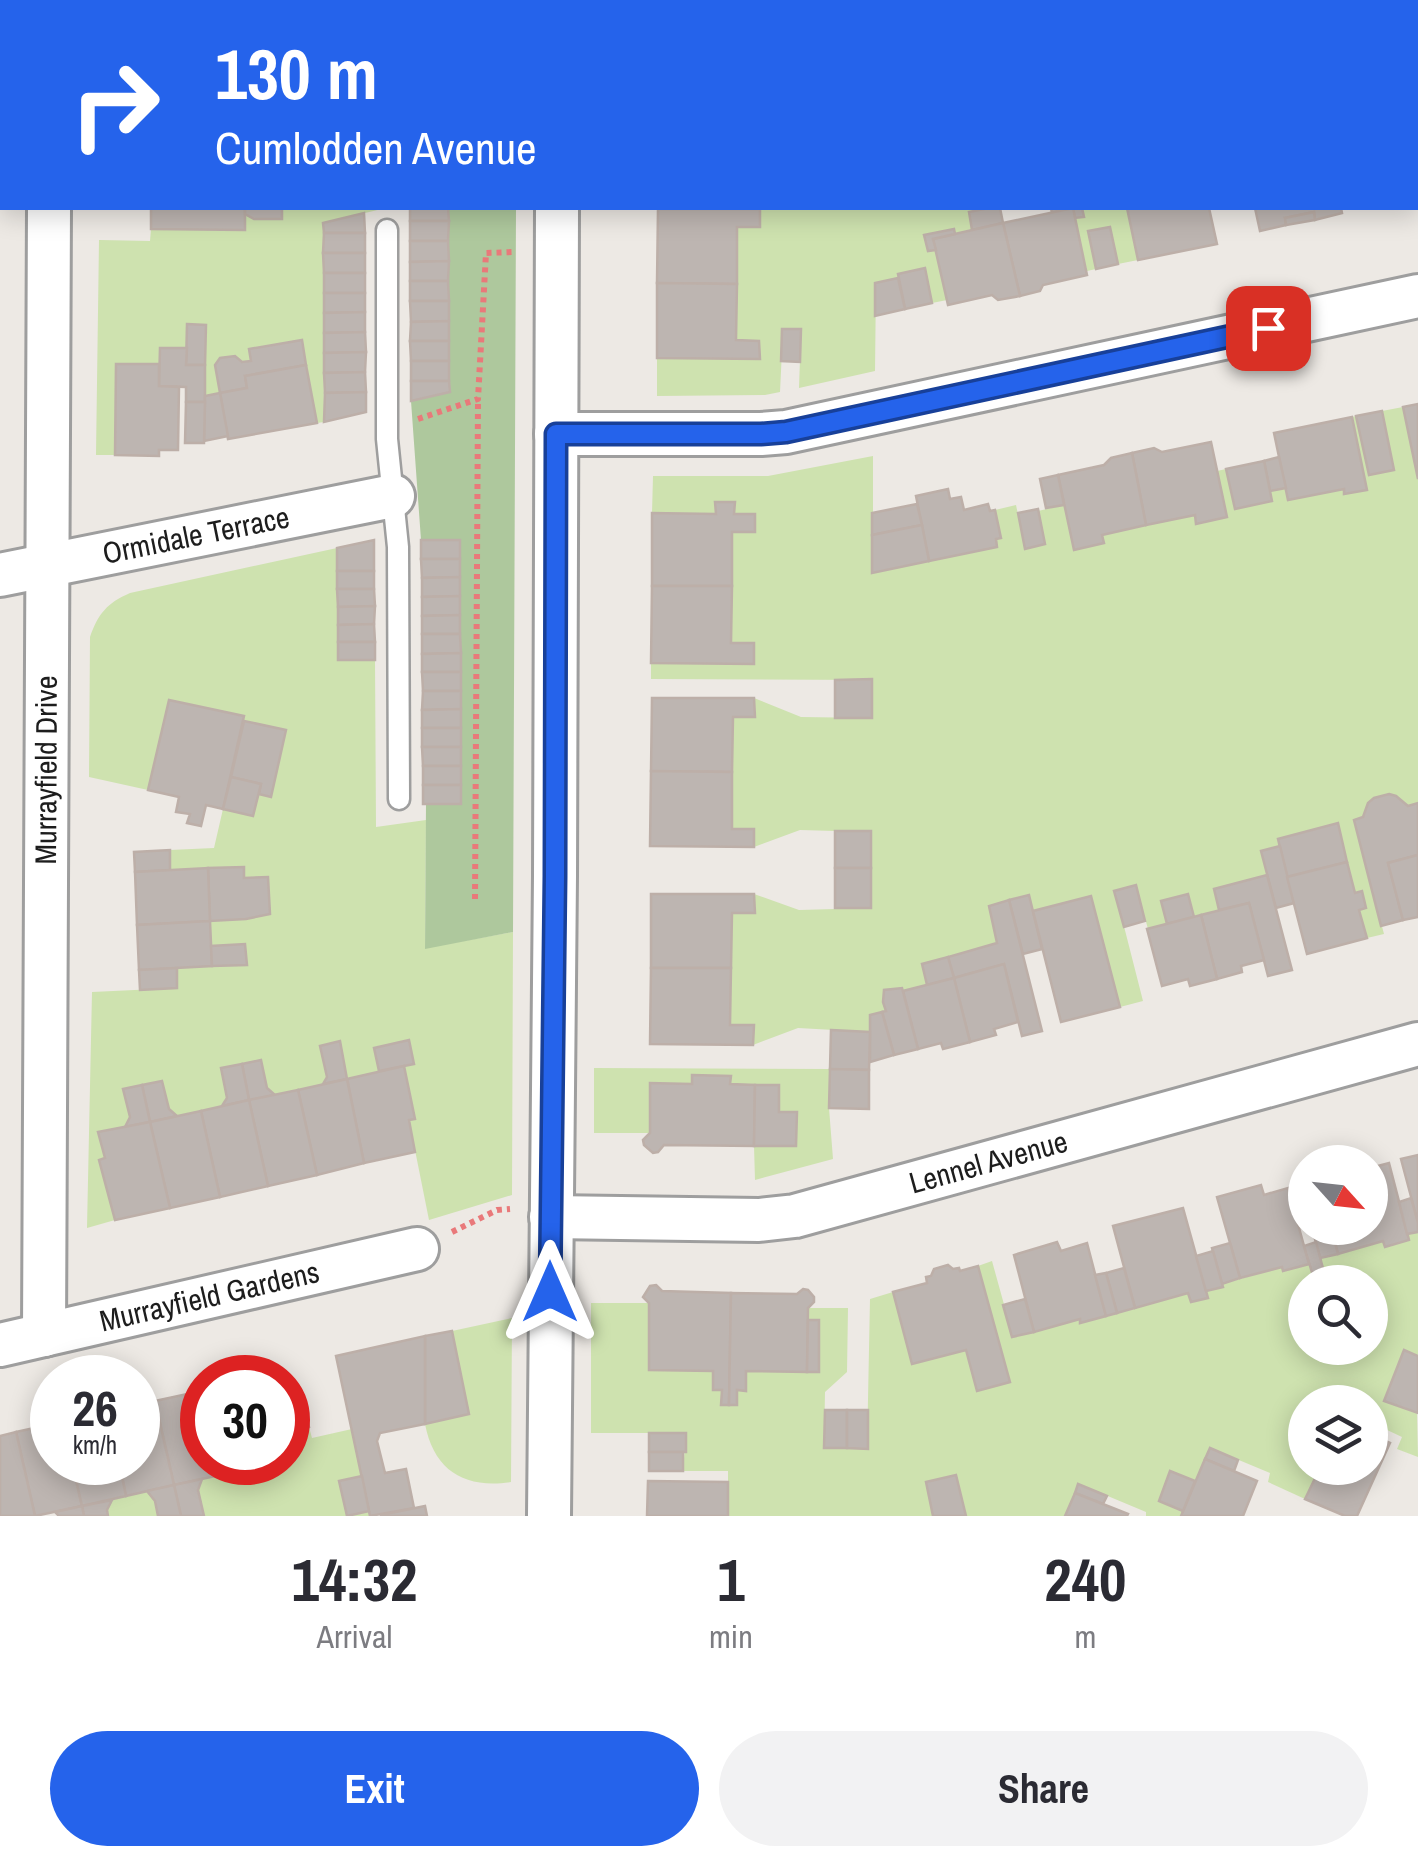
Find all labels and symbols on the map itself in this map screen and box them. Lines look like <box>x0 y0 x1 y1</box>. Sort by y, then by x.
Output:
pin <box>1226 286 1311 371</box>
street label: Ormidale Terrace <box>99 496 293 573</box>
street label: Murrayfield Drive <box>25 676 66 864</box>
street label: Lennel Avenue <box>905 1121 1072 1203</box>
north arrow <box>1288 1145 1388 1245</box>
position arrow <box>498 1240 602 1344</box>
street label: Murrayfield Gardens <box>95 1251 323 1340</box>
speed limit sign: 30 <box>180 1355 310 1485</box>

